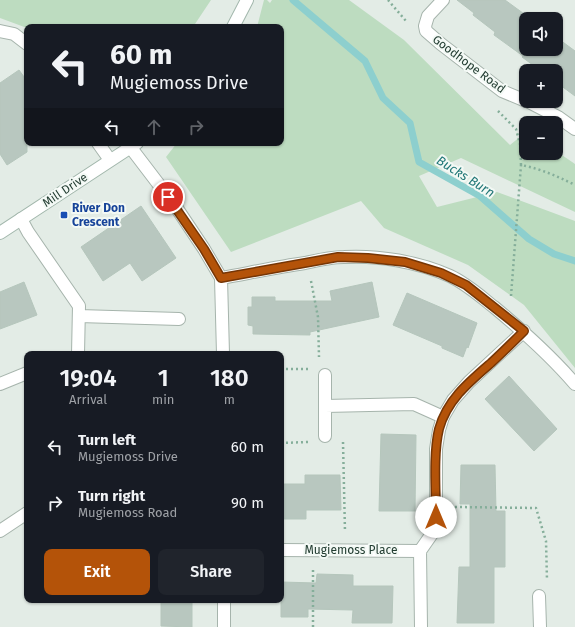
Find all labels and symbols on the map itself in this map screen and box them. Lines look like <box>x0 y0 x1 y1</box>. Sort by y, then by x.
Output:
street label: Goodhope Road <box>430 32 508 96</box>
water label: Bucks Burn <box>434 153 498 200</box>
street label: Mill Drive <box>40 170 90 210</box>
pin <box>151 180 185 214</box>
place label: River Don Crescent <box>72 201 125 229</box>
marker: River Don Crescent <box>59 210 69 220</box>
position arrow <box>415 496 457 538</box>
street label: Mugiemoss Place <box>305 543 397 557</box>

